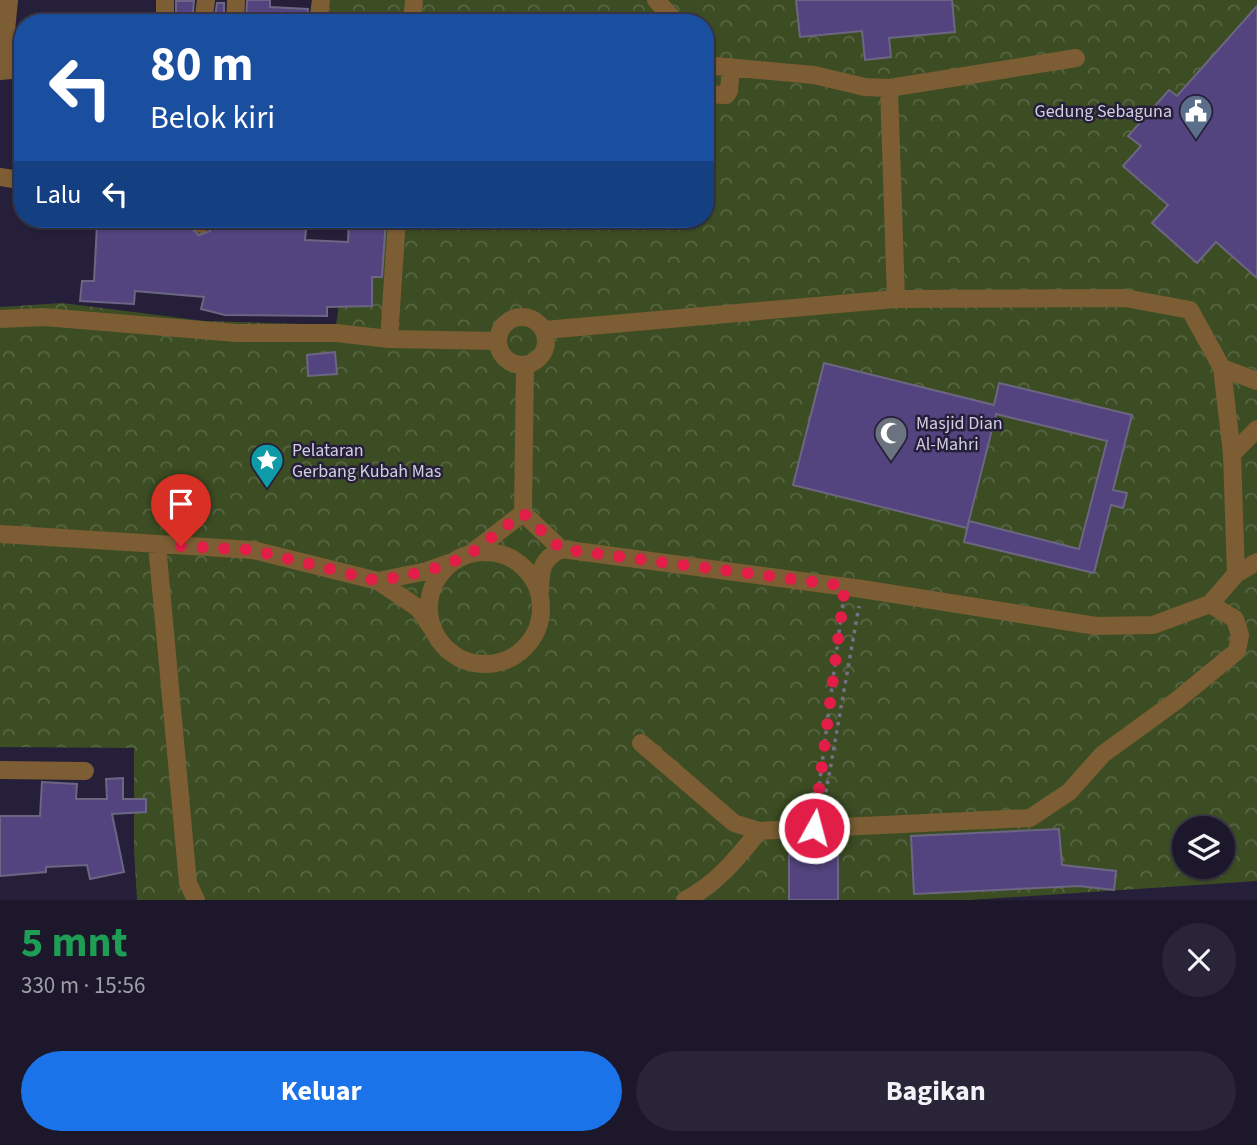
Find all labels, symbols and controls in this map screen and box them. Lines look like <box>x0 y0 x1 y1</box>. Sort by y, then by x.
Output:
text: 80 m <box>150 30 254 100</box>
icon: left <box>35 42 126 133</box>
public building icon: Gedung Sebaguna <box>1177 92 1215 141</box>
text: Belok kiri <box>150 95 275 141</box>
place label: Gedung Sebaguna <box>1035 99 1172 124</box>
icon: left <box>96 175 134 213</box>
text: Lalu <box>35 176 82 213</box>
place label: Masjid Dian Al-Mahri <box>916 411 1003 457</box>
mosque icon: Masjid Dian Al-Mahri <box>872 414 910 463</box>
place label: Pelataran Gerbang Kubah Mas <box>292 438 441 484</box>
place icon: Pelataran Gerbang Kubah Mas <box>248 441 286 490</box>
pin <box>151 474 211 546</box>
icon: arrive <box>162 485 200 523</box>
position arrow <box>777 791 851 865</box>
map controls <box>1172 816 1235 879</box>
button: layers <box>1172 816 1235 879</box>
text: 5 mnt <box>21 913 128 973</box>
button: close <box>1162 923 1236 997</box>
text: 330 m · 15:56 <box>21 969 145 1002</box>
button: Keluar <box>21 1051 622 1131</box>
button: Bagikan <box>636 1051 1236 1131</box>

